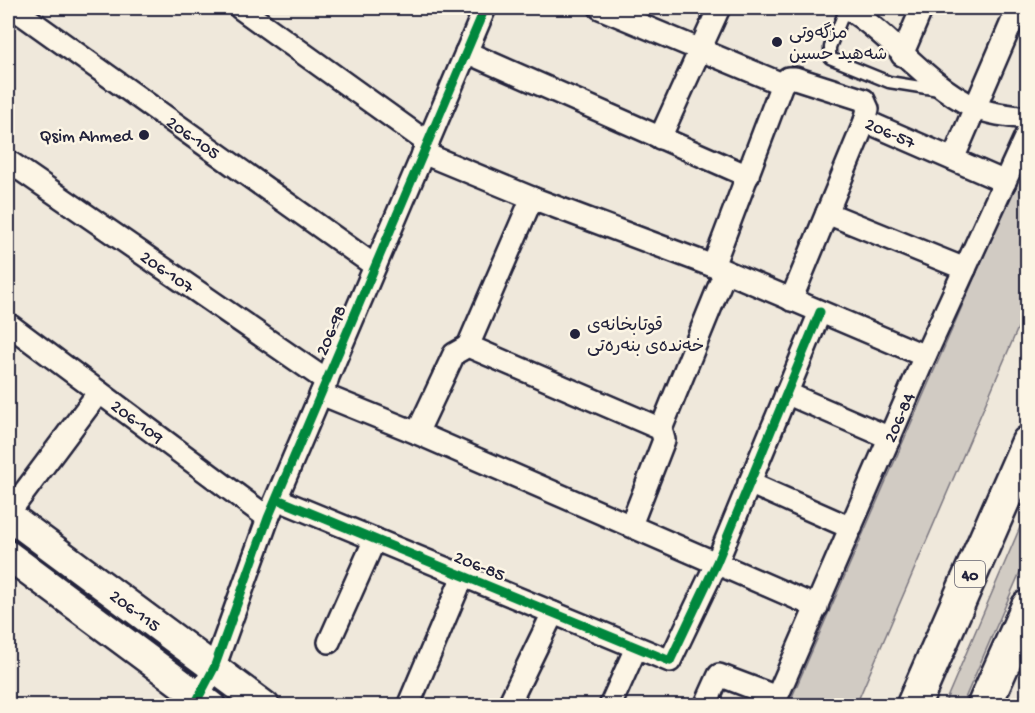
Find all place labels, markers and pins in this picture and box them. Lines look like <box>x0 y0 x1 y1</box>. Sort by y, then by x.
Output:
place label: مزگەوتی شەهید حسين <box>789 22 887 66</box>
marker: مزگەوتی شەهید حسين <box>770 35 784 49</box>
place label: Qsim Ahmed <box>39 127 133 148</box>
marker: Qsim Ahmed <box>137 128 151 142</box>
place label: قوتابخانەی خەندەی بنەرەتی <box>587 316 704 358</box>
marker: قوتابخانەی خەندەی بنەرەتی <box>568 327 582 341</box>

